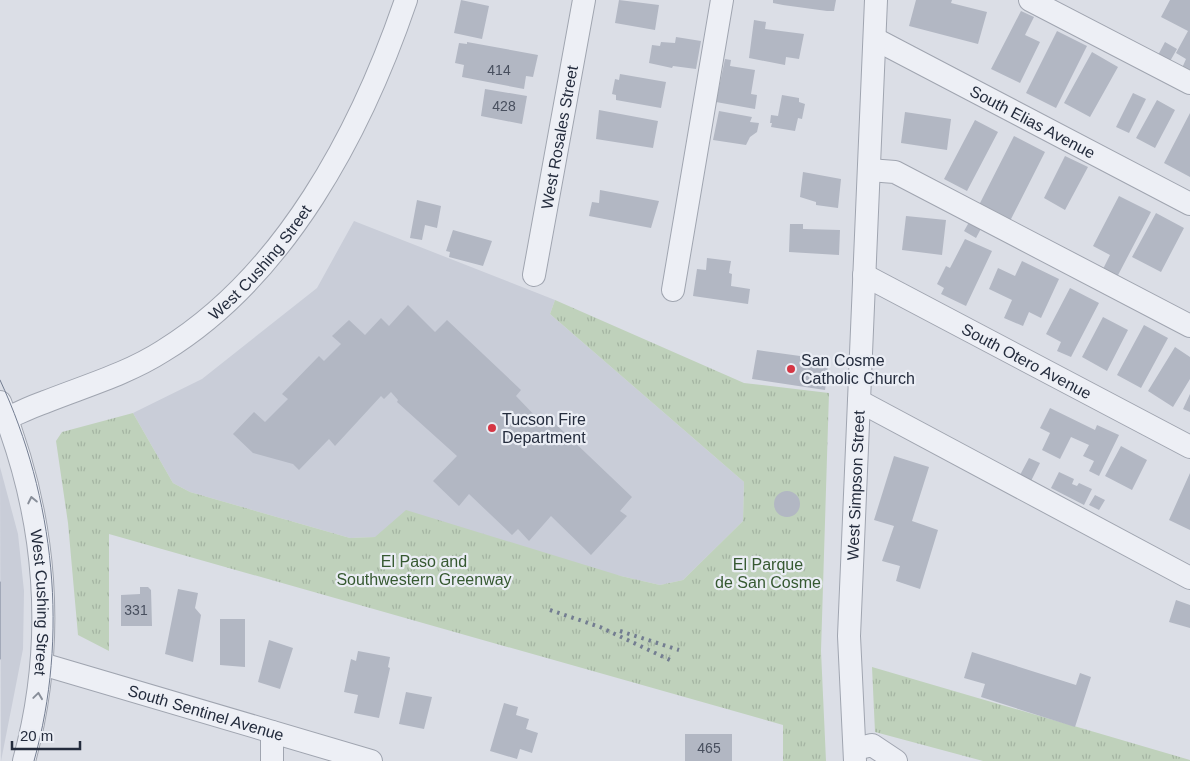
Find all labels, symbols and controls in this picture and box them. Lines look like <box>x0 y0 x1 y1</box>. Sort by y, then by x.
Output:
house number: 414 <box>487 62 511 78</box>
street label: West Rosales Street <box>538 64 581 210</box>
street label: South Elias Avenue <box>967 82 1098 161</box>
house number: 428 <box>492 98 516 114</box>
street label: West Cushing Street <box>205 201 314 323</box>
street label: South Otero Avenue <box>959 320 1094 402</box>
place label: San Cosme Catholic Church <box>801 352 915 387</box>
marker: San Cosme Catholic Church <box>785 363 797 375</box>
street label: West Simpson Street <box>844 409 867 561</box>
place label: Tucson Fire Department <box>502 411 586 446</box>
marker: Tucson Fire Department <box>486 422 498 434</box>
one-way arrow <box>27 496 38 504</box>
street label: West Cushing Street <box>28 528 52 677</box>
park label: El Paso and Southwestern Greenway <box>336 553 512 588</box>
park label: El Parque de San Cosme <box>715 556 821 591</box>
house number: 331 <box>124 602 148 618</box>
street label: South Sentinel Avenue <box>126 681 286 743</box>
one-way arrow <box>32 692 43 700</box>
scale bar <box>12 718 80 750</box>
text: 20 m <box>20 727 53 744</box>
house number: 465 <box>697 740 721 756</box>

